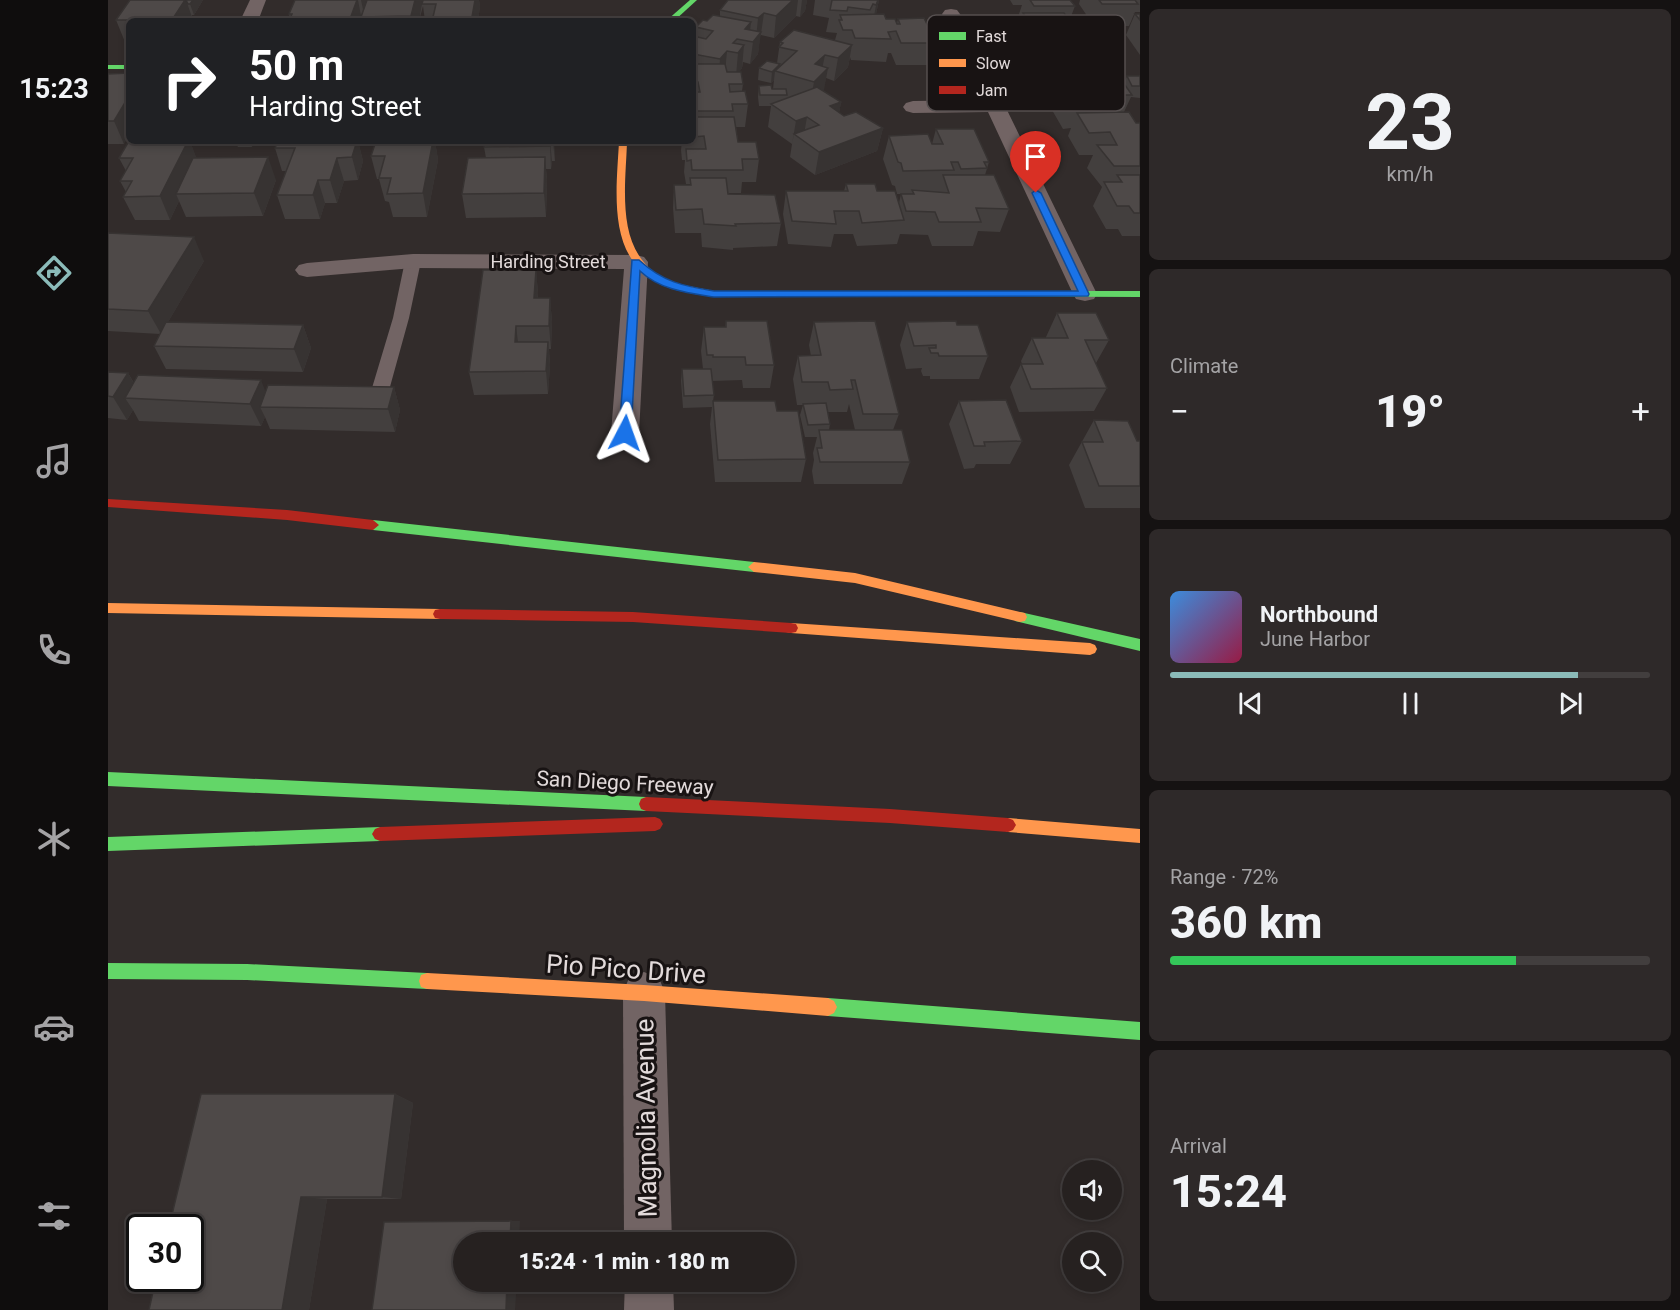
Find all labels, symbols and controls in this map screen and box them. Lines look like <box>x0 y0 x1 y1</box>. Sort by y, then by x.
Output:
legend <box>927 15 1125 111</box>
text: Fast <box>976 27 1007 46</box>
text: 50 m <box>249 41 344 90</box>
icon: right <box>150 42 228 120</box>
text: Slow <box>976 54 1011 73</box>
text: 15:23 <box>19 73 89 105</box>
text: 23 <box>1365 77 1455 168</box>
text: Jam <box>976 81 1008 100</box>
text: Harding Street <box>249 91 422 123</box>
pin <box>1010 131 1061 193</box>
icon: arrive <box>1019 140 1052 173</box>
text: km/h <box>1387 162 1433 186</box>
street label: Harding Street <box>490 251 606 272</box>
icon: directions <box>33 252 75 294</box>
text: Climate <box>1170 354 1238 378</box>
text: 19° <box>1375 385 1445 438</box>
text: − <box>1170 392 1189 431</box>
text: + <box>1631 392 1650 431</box>
position arrow <box>593 401 657 465</box>
icon: music <box>33 440 75 482</box>
text: Northbound <box>1260 602 1378 627</box>
text: June Harbor <box>1260 627 1370 651</box>
icon: phone <box>33 629 75 671</box>
icon: previous <box>1234 687 1267 720</box>
icon: pause <box>1394 687 1427 720</box>
icon: next <box>1554 687 1587 720</box>
street label: San Diego Freeway <box>536 766 714 800</box>
icon: climate <box>33 818 75 860</box>
text: Range · 72% <box>1170 865 1278 889</box>
text: 360 km <box>1170 896 1322 949</box>
street label: Pio Pico Drive <box>545 948 707 990</box>
icon: car <box>33 1006 75 1048</box>
street label: Magnolia Avenue <box>629 1018 663 1218</box>
text: Arrival <box>1170 1134 1227 1158</box>
map controls <box>1062 1160 1122 1292</box>
button: sound <box>1062 1160 1122 1220</box>
text: 15:24 <box>1170 1165 1287 1218</box>
icon: filters <box>33 1195 75 1237</box>
speed limit sign: 30 <box>126 1214 204 1292</box>
button: search <box>1062 1232 1122 1292</box>
text: 15:24 · 1 min · 180 m <box>519 1249 729 1274</box>

